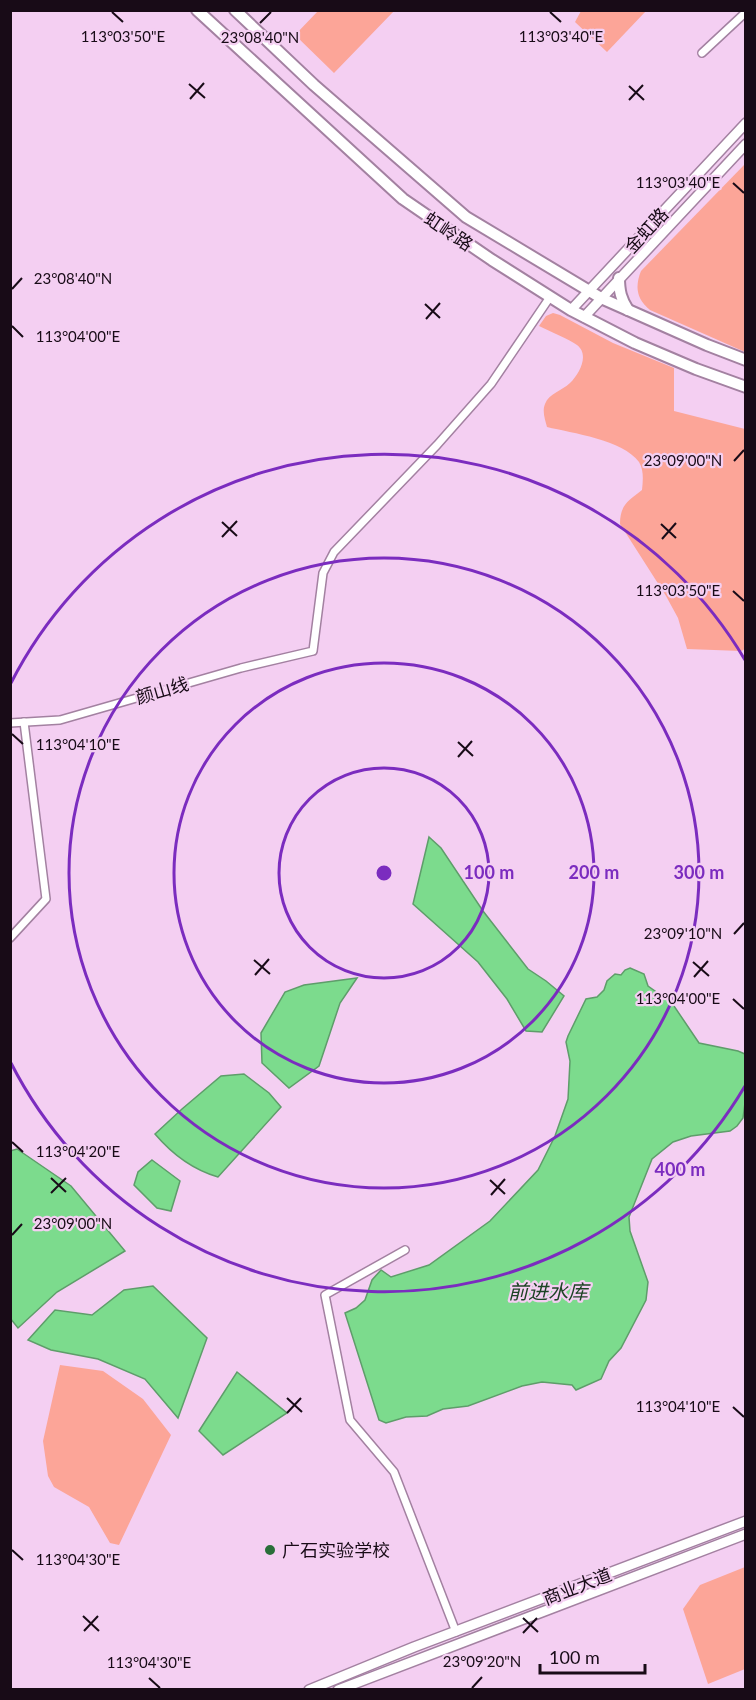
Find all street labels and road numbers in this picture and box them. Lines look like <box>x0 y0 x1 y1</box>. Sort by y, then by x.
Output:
street label: 金虹路 <box>620 203 672 257</box>
street label: 虹岭路 <box>420 207 478 255</box>
street label: 颜山线 <box>133 672 191 708</box>
street label: 商业大道 <box>539 1563 615 1609</box>

